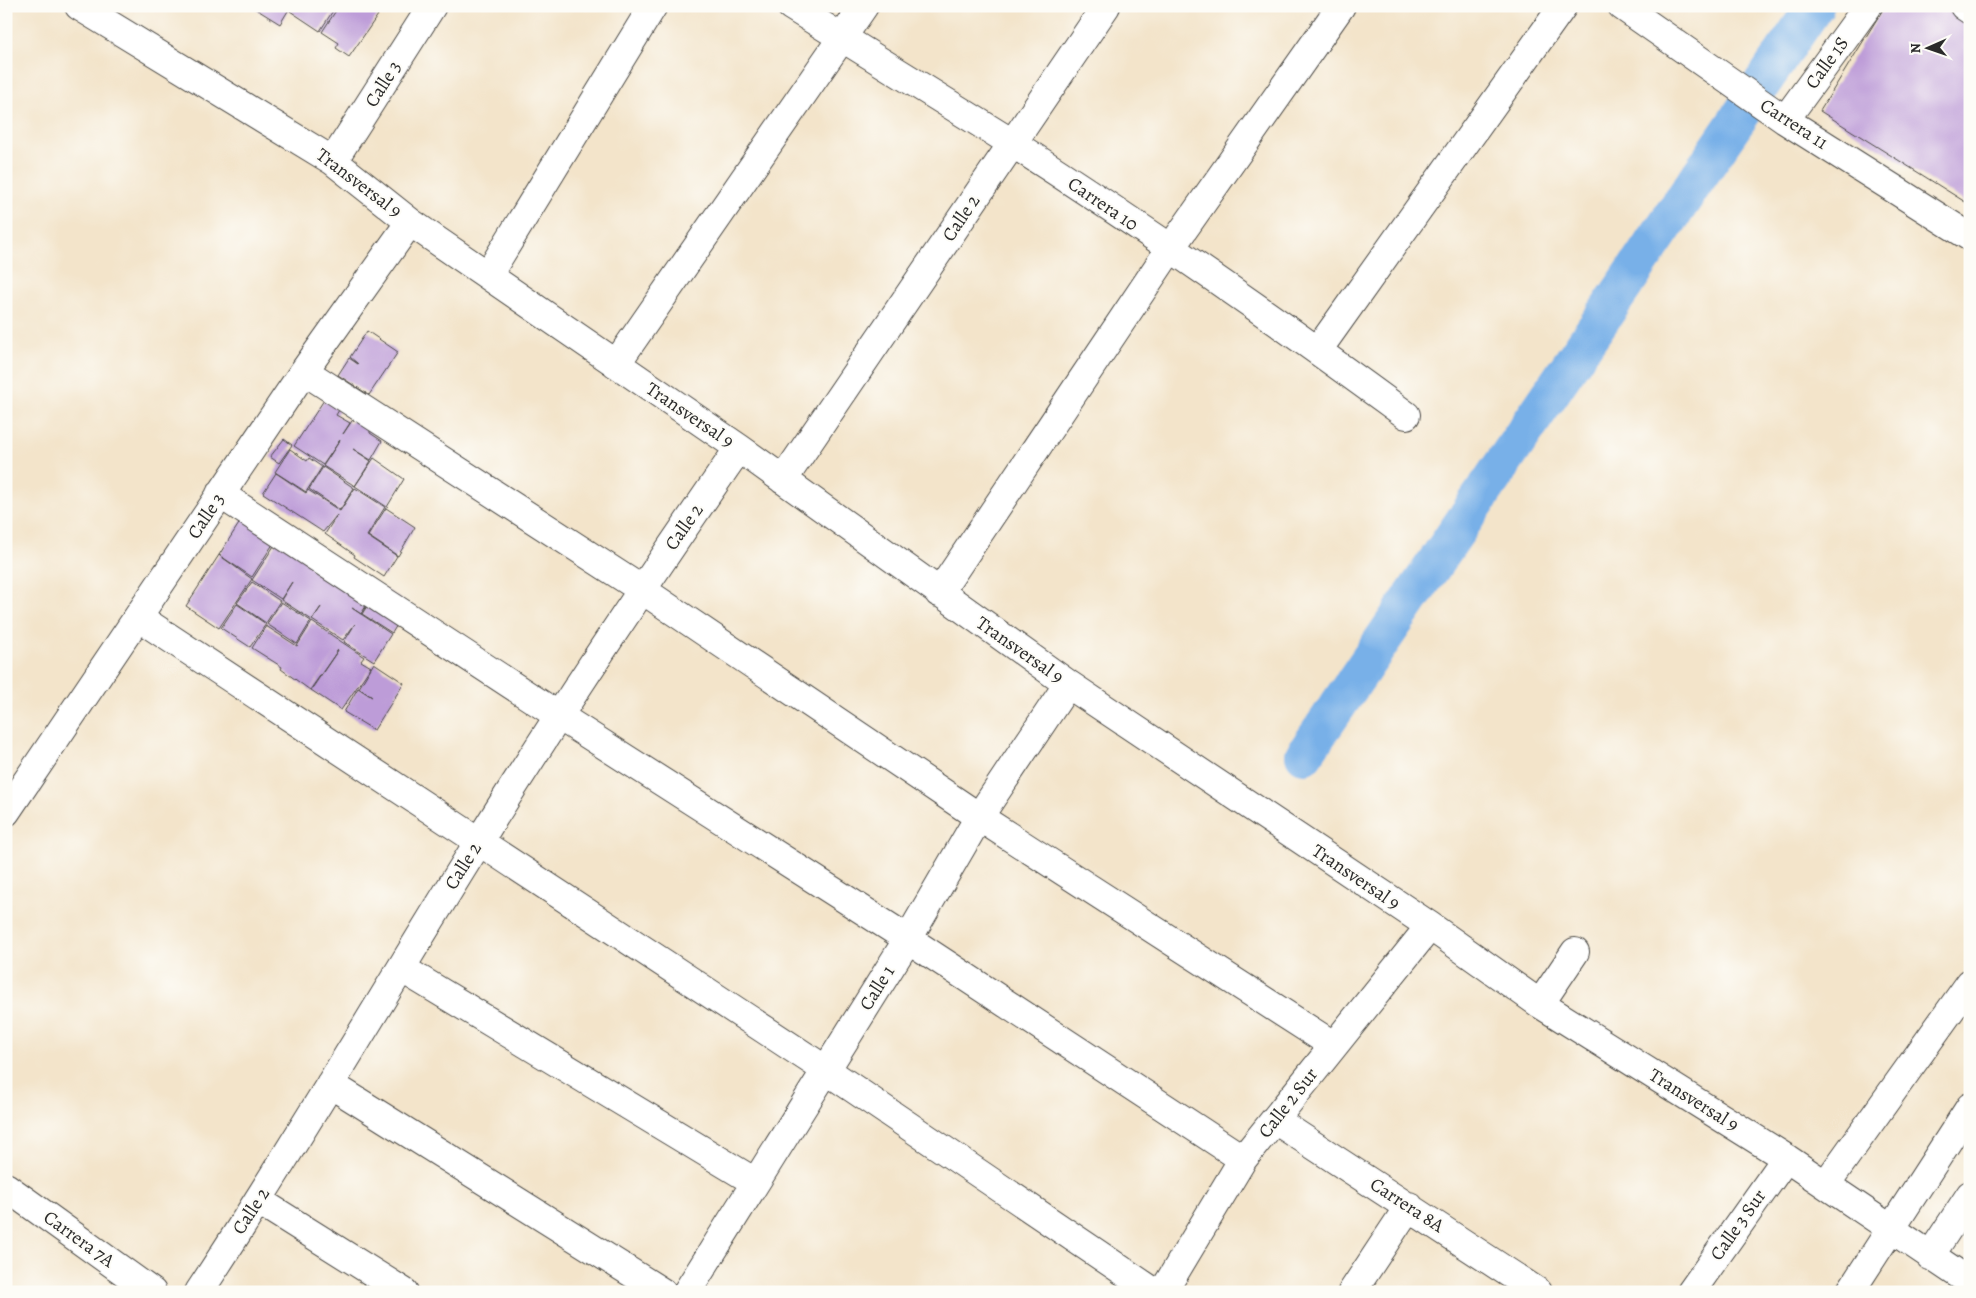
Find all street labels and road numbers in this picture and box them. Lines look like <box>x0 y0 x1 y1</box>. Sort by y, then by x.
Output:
street label: Calle 1S <box>1799 32 1855 94</box>
street label: Calle 3 <box>359 56 407 112</box>
street label: Carrera 11 <box>1755 92 1834 156</box>
street label: Transversal 9 <box>311 142 407 224</box>
street label: Carrera 10 <box>1063 171 1143 237</box>
street label: Calle 2 <box>936 189 986 247</box>
street label: Transversal 9 <box>641 376 739 454</box>
street label: Calle 3 <box>181 488 231 544</box>
street label: Calle 2 <box>659 499 709 555</box>
street label: Transversal 9 <box>971 610 1069 690</box>
street label: Calle 2 <box>438 837 488 895</box>
street label: Transversal 9 <box>1307 838 1405 916</box>
street label: Calle 1 <box>853 960 901 1016</box>
street label: Calle 2 Sur <box>1252 1062 1324 1144</box>
street label: Transversal 9 <box>1644 1062 1744 1138</box>
street label: Carrera 8A <box>1365 1171 1450 1239</box>
street label: Calle 2 <box>226 1182 276 1240</box>
street label: Calle 3 Sur <box>1704 1184 1772 1266</box>
street label: Carrera 7A <box>38 1204 121 1274</box>

